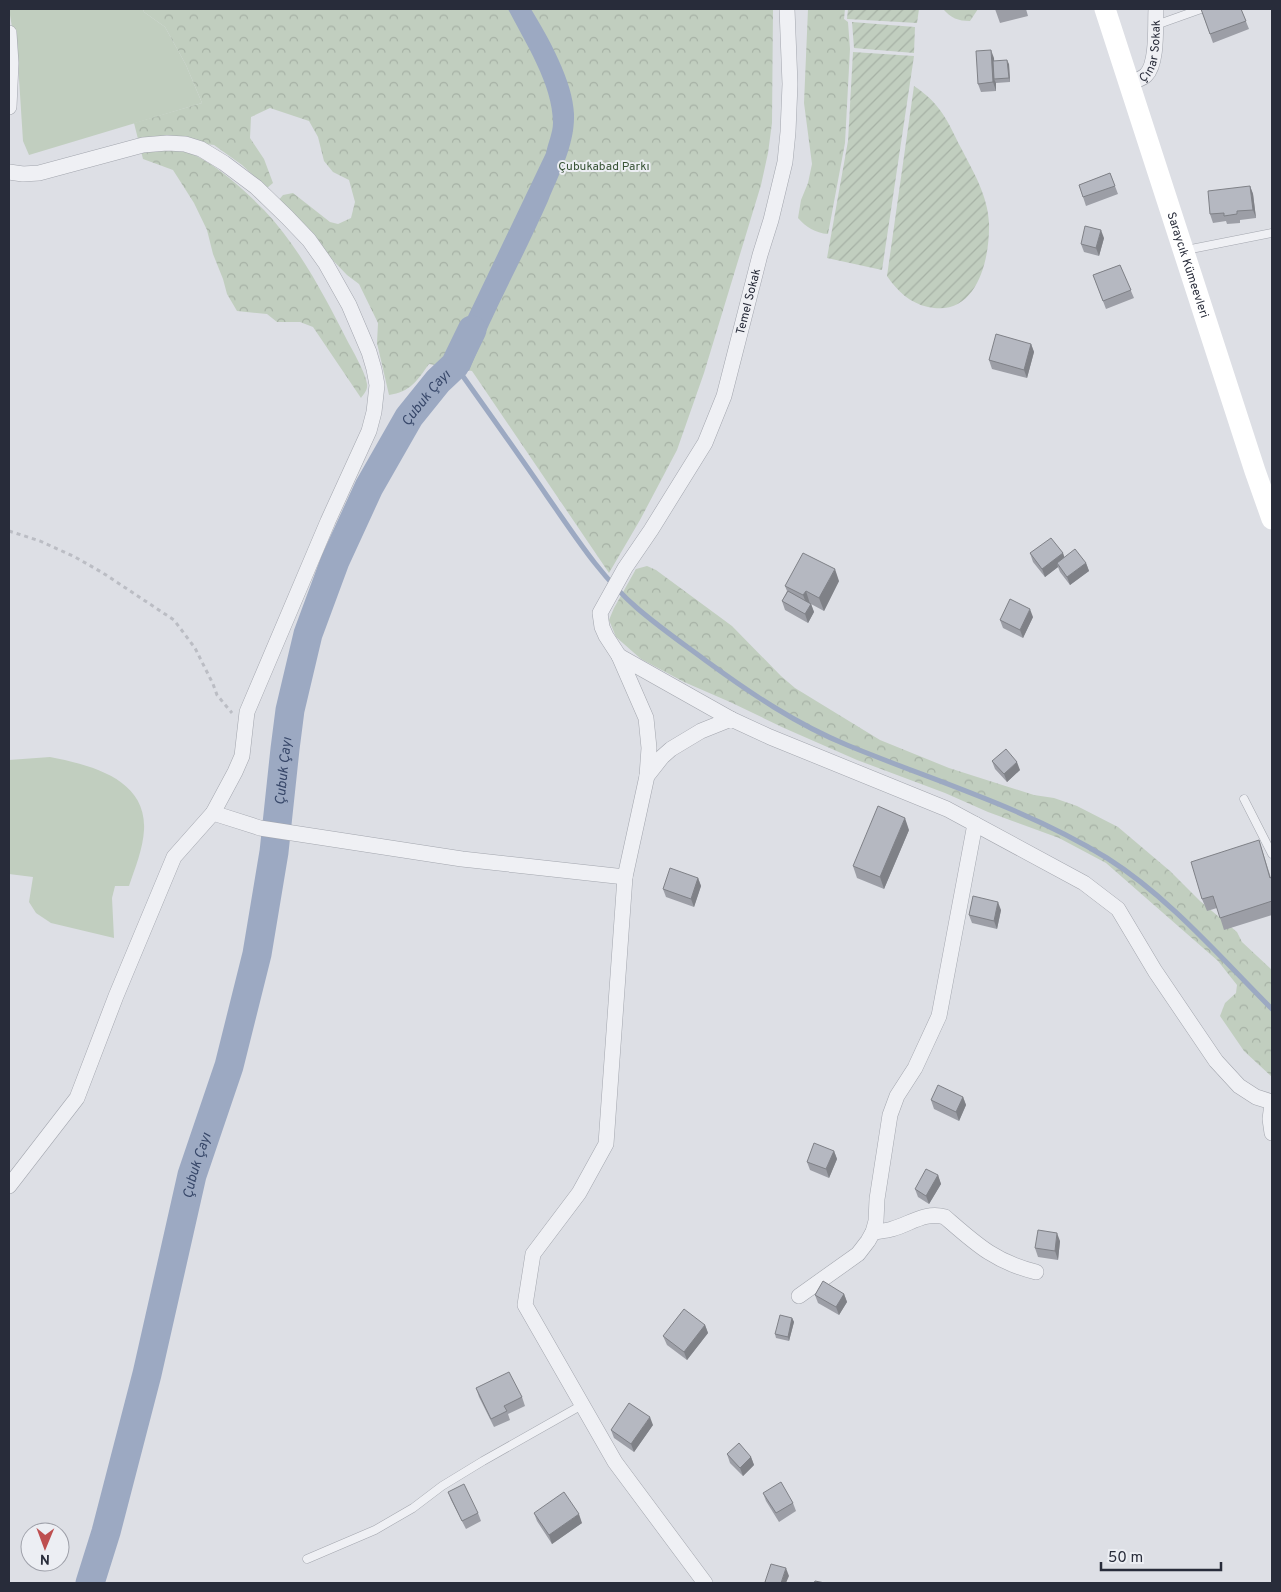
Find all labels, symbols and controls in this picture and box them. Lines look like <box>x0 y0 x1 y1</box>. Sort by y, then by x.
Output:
street label: Çınar Sokak <box>1136 20 1165 87</box>
park label: Çubukabad Parkı <box>558 159 650 175</box>
street label: Saraycık Kümeevleri <box>1162 210 1212 320</box>
street label: Temel Sokak <box>733 267 765 337</box>
water label: Çubuk Çayı <box>399 367 455 429</box>
water label: Çubuk Çayı <box>272 736 296 806</box>
water label: Çubuk Çayı <box>180 1130 216 1200</box>
north arrow <box>20 1522 70 1572</box>
scale bar <box>1101 1540 1221 1572</box>
text: 50 m <box>1108 1549 1143 1568</box>
text: N <box>40 1550 50 1567</box>

